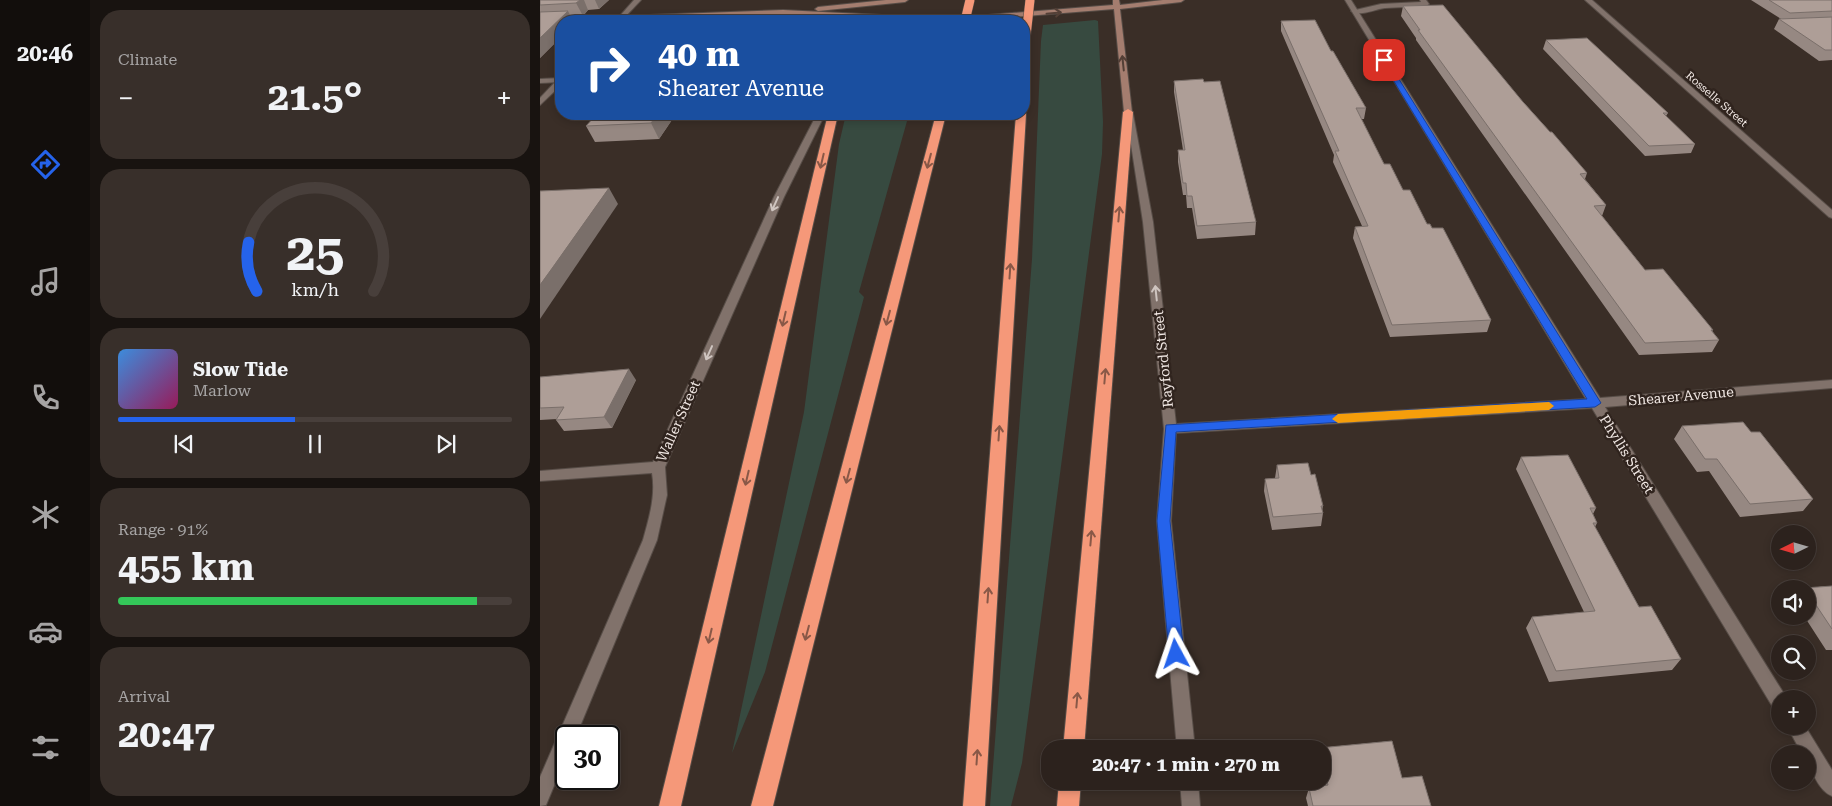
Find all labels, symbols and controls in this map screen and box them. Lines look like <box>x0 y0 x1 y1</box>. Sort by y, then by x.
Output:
one-way arrow <box>1046 8 1062 18</box>
text: 40 m <box>658 34 740 75</box>
icon: right <box>575 35 640 100</box>
pin <box>1363 39 1405 81</box>
text: 20:46 <box>17 41 73 66</box>
icon: arrive <box>1370 46 1398 74</box>
text: Climate <box>118 50 177 69</box>
one-way arrow <box>1118 55 1128 71</box>
street label: Rosselle Street <box>1683 69 1750 130</box>
text: 21.5° <box>268 75 362 119</box>
text: Shearer Avenue <box>658 76 824 101</box>
text: − <box>118 82 134 115</box>
text: + <box>496 82 512 115</box>
icon: directions <box>28 147 63 182</box>
one-way arrow <box>924 152 933 168</box>
one-way arrow <box>817 153 826 169</box>
one-way arrow <box>770 196 780 211</box>
one-way arrow <box>1114 207 1124 223</box>
text: 25 <box>286 222 344 283</box>
one-way arrow <box>1005 263 1015 279</box>
icon: music <box>28 264 63 299</box>
text: km/h <box>291 279 339 300</box>
one-way arrow <box>1151 285 1161 301</box>
one-way arrow <box>883 310 893 326</box>
street label: Rayford Street <box>1150 310 1176 408</box>
one-way arrow <box>779 311 788 327</box>
one-way arrow <box>704 345 713 360</box>
text: Slow Tide <box>193 358 288 381</box>
one-way arrow <box>1100 369 1110 385</box>
street label: Waller Street <box>653 378 703 464</box>
icon: phone <box>28 380 63 415</box>
text: Marlow <box>193 381 251 400</box>
street label: Shearer Avenue <box>1628 383 1735 409</box>
street label: Phyllis Street <box>1596 412 1658 496</box>
one-way arrow <box>994 425 1004 441</box>
icon: previous <box>170 430 198 458</box>
icon: pause <box>301 430 329 458</box>
icon: next <box>432 430 460 458</box>
one-way arrow <box>842 467 852 483</box>
one-way arrow <box>742 469 751 485</box>
icon: climate <box>28 497 63 532</box>
text: Range · 91% <box>118 520 208 539</box>
north arrow <box>1771 525 1816 570</box>
map controls <box>1771 525 1816 790</box>
one-way arrow <box>1086 531 1096 547</box>
text: 455 km <box>118 545 254 589</box>
button: sound <box>1771 580 1816 625</box>
one-way arrow <box>983 588 993 604</box>
icon: car <box>28 614 63 649</box>
one-way arrow <box>802 624 811 640</box>
one-way arrow <box>705 627 714 643</box>
position arrow <box>1149 627 1201 679</box>
button: search <box>1771 635 1816 680</box>
text: Arrival <box>118 687 170 706</box>
button: + <box>1771 690 1816 735</box>
one-way arrow <box>1072 692 1082 708</box>
text: 20:47 <box>118 712 215 756</box>
speed limit sign: 30 <box>555 725 620 790</box>
icon: filters <box>28 730 63 765</box>
button: − <box>1771 745 1816 790</box>
one-way arrow <box>972 750 981 766</box>
text: 20:47 · 1 min · 270 m <box>1092 753 1280 776</box>

